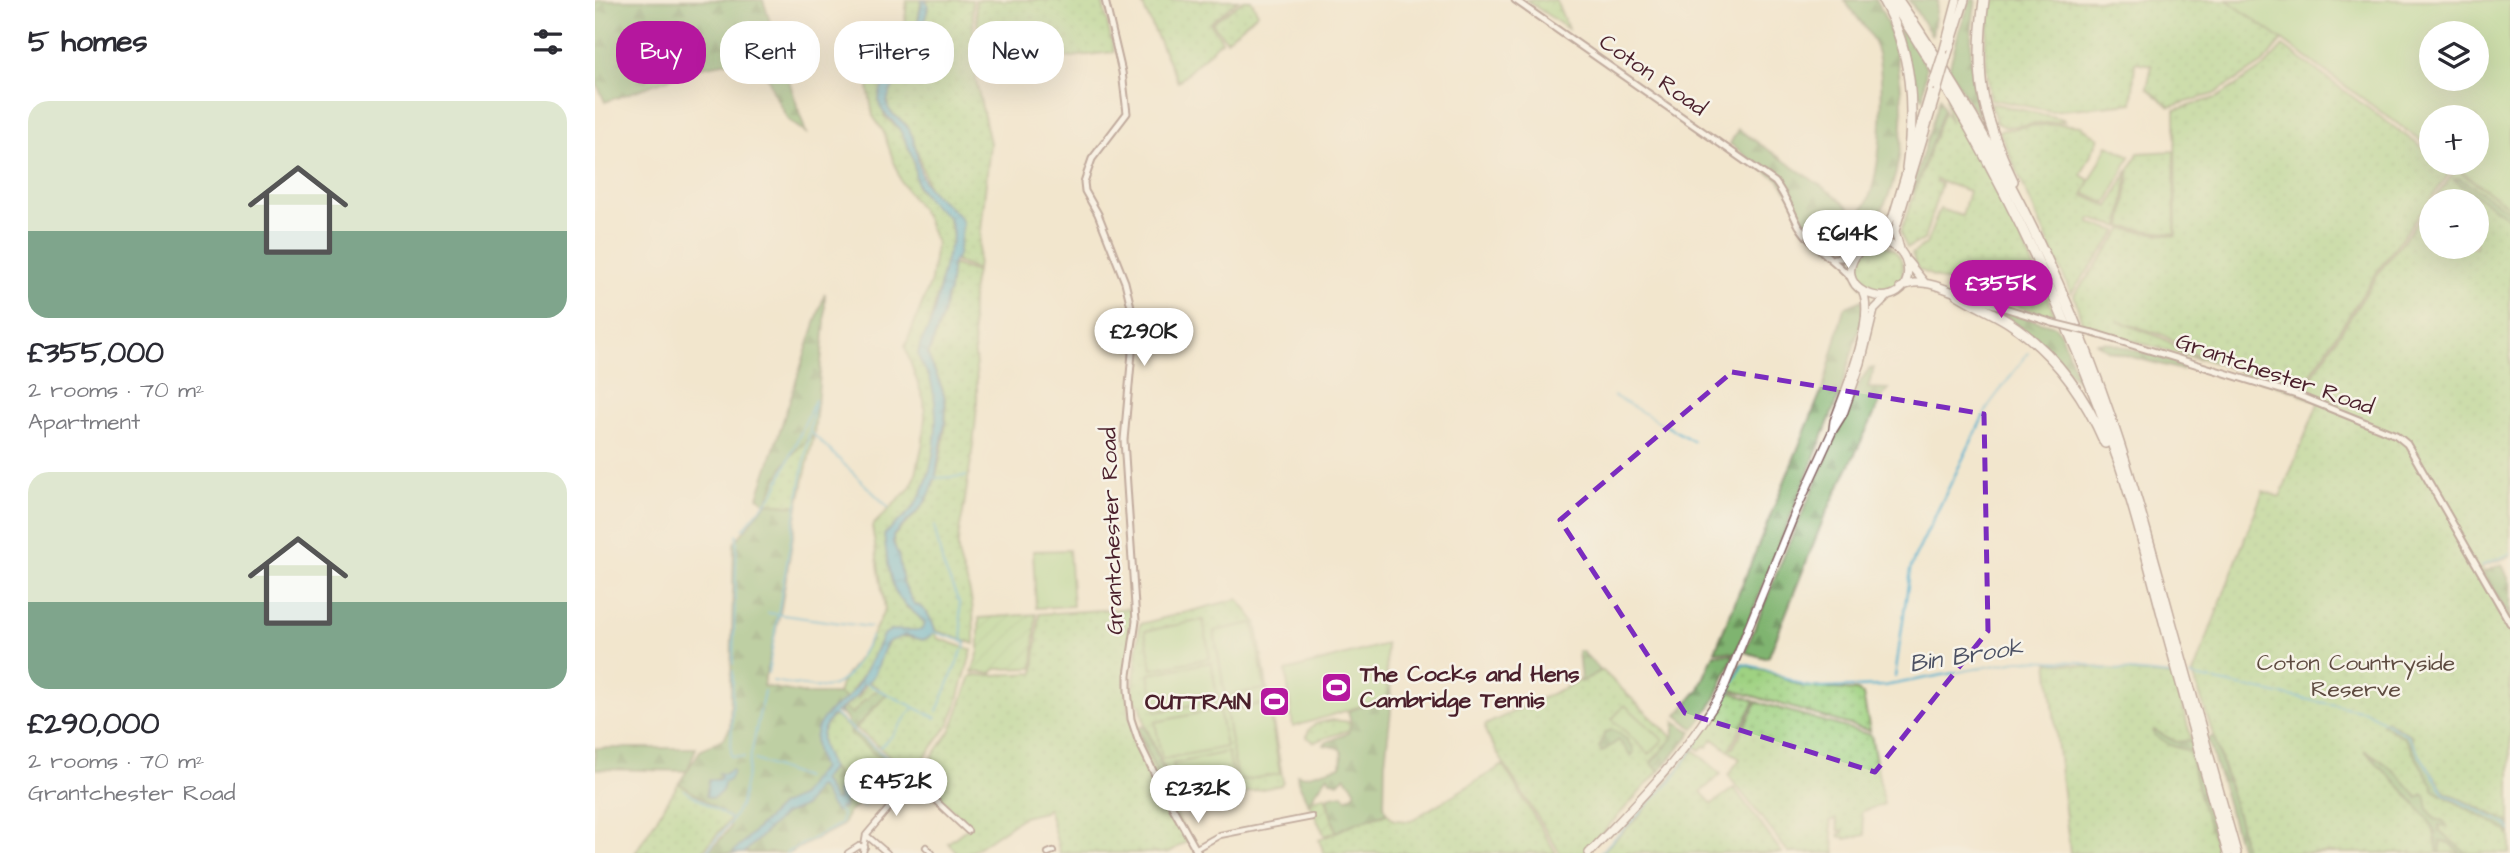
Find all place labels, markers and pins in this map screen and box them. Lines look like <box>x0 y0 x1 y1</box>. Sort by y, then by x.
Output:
pin: £614K <box>1799 210 1897 270</box>
pin: £355K <box>1952 260 2050 320</box>
pin: £290K <box>1095 308 1193 368</box>
place label: The Cocks and Hens Cambridge Tennis <box>1359 658 1580 717</box>
sports icon: The Cocks and Hens Cambridge Tennis <box>1320 670 1354 704</box>
sports icon: OUTTRAIN <box>1257 685 1291 719</box>
place label: OUTTRAIN <box>1145 686 1252 718</box>
pin: £452K <box>847 758 945 818</box>
pin: £232K <box>1149 766 1247 825</box>

